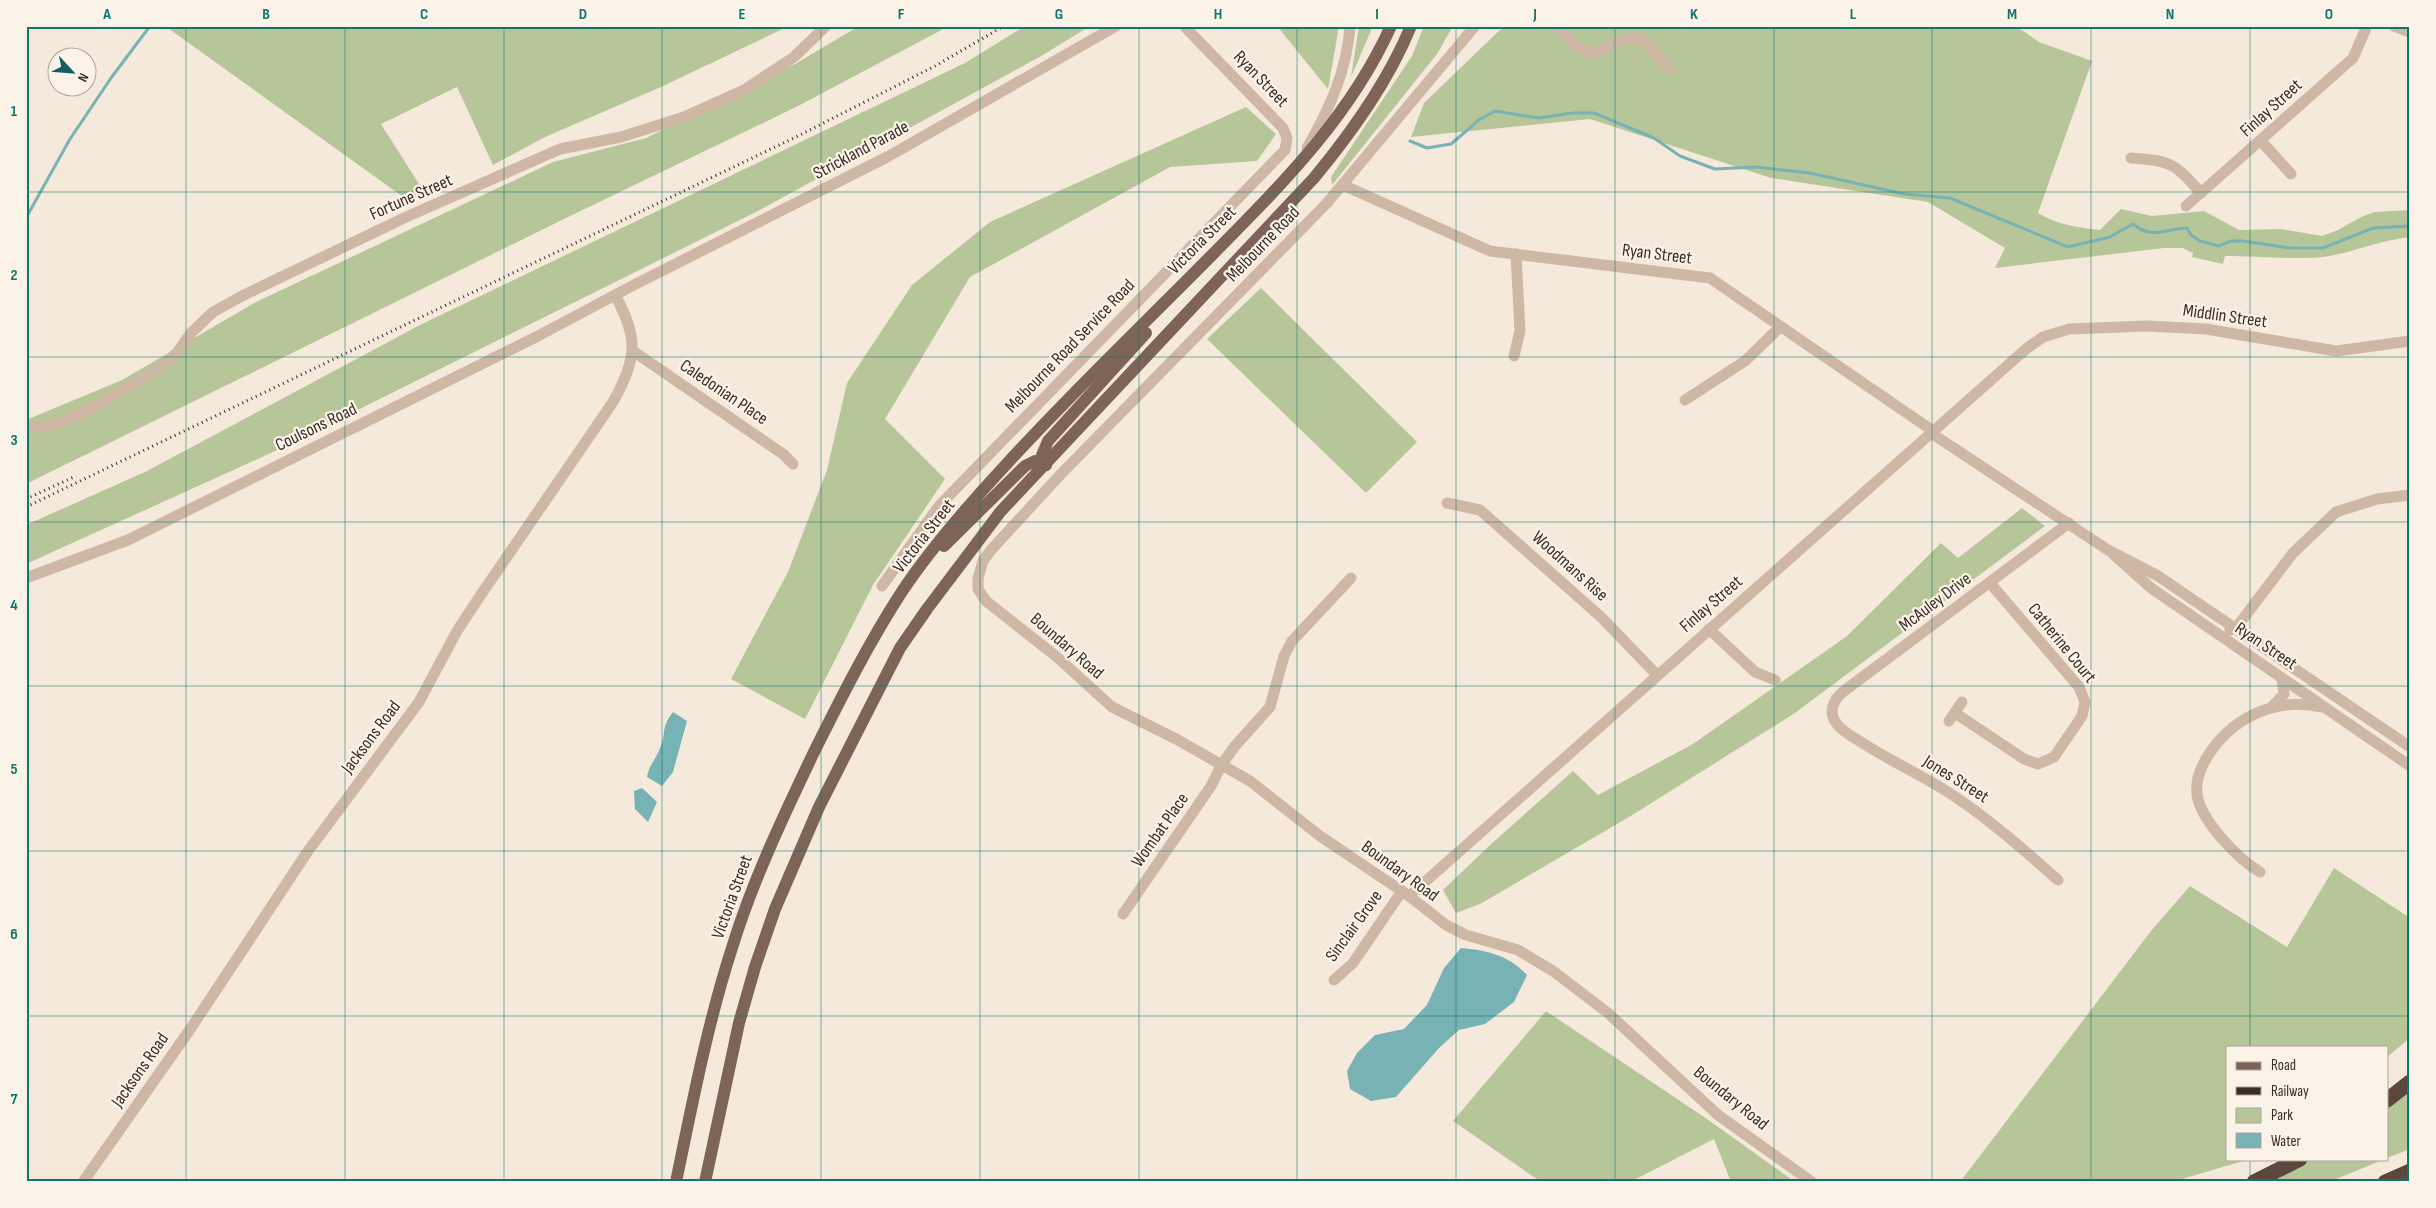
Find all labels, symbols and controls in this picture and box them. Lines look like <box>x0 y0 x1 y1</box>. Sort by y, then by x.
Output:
text: A <box>102 5 111 24</box>
text: B <box>262 5 270 24</box>
text: C <box>420 5 428 24</box>
text: D <box>579 5 587 24</box>
text: E <box>739 5 746 24</box>
text: F <box>898 5 905 24</box>
text: G <box>1055 5 1063 24</box>
text: H <box>1214 5 1222 24</box>
text: I <box>1375 5 1379 24</box>
text: J <box>1532 5 1537 24</box>
text: K <box>1690 5 1698 24</box>
text: L <box>1850 5 1857 24</box>
text: M <box>2007 5 2017 24</box>
text: N <box>2166 5 2174 24</box>
text: O <box>2325 5 2333 24</box>
street label: Ryan Street <box>1229 46 1293 112</box>
north arrow <box>48 48 98 98</box>
text: N <box>74 70 93 85</box>
street label: Finlay Street <box>2236 74 2307 141</box>
text: 1 <box>11 102 18 121</box>
street label: Strickland Parade <box>810 116 912 184</box>
street label: Fortune Street <box>366 169 456 225</box>
street label: Victoria Street <box>1164 201 1241 278</box>
street label: Melbourne Road <box>1222 202 1304 286</box>
street label: Ryan Street <box>1621 239 1694 269</box>
text: 2 <box>10 266 18 285</box>
street label: Melbourne Road Service Road <box>1001 275 1139 417</box>
street label: Middlin Street <box>2182 300 2269 332</box>
street label: Caledonian Place <box>676 355 772 429</box>
street label: Coulsons Road <box>272 398 360 456</box>
text: 3 <box>10 431 18 450</box>
street label: Victoria Street <box>889 495 960 577</box>
street label: Woodmans Rise <box>1528 527 1612 605</box>
street label: McAuley Drive <box>1895 568 1975 636</box>
street label: Finlay Street <box>1675 571 1747 637</box>
text: 4 <box>10 596 18 615</box>
street label: Catherine Court <box>2023 599 2101 688</box>
street label: Boundary Road <box>1026 608 1108 684</box>
street label: Ryan Street <box>2231 618 2301 675</box>
street label: Jacksons Road <box>336 697 405 778</box>
street label: Jones Street <box>1918 750 1993 808</box>
text: 5 <box>10 760 18 779</box>
street label: Wombat Place <box>1127 789 1193 871</box>
street label: Boundary Road <box>1357 836 1443 906</box>
street label: Victoria Street <box>707 852 757 942</box>
street label: Sinclair Grove <box>1321 886 1387 966</box>
text: 6 <box>10 925 18 944</box>
street label: Jacksons Road <box>106 1029 173 1112</box>
legend <box>2226 1046 2388 1160</box>
text: Road <box>2271 1056 2296 1075</box>
street label: Boundary Road <box>1689 1061 1773 1135</box>
text: Railway <box>2271 1082 2309 1101</box>
text: 7 <box>11 1090 18 1109</box>
text: Park <box>2271 1106 2293 1125</box>
text: Water <box>2271 1132 2302 1151</box>

